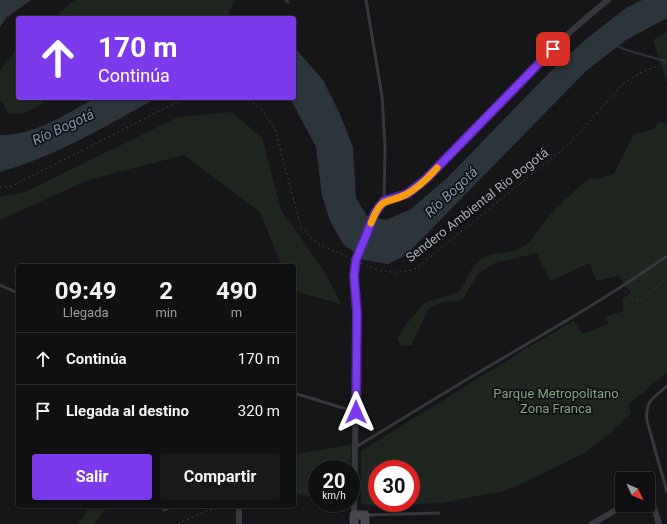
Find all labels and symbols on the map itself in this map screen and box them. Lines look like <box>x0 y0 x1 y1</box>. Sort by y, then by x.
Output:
pin <box>536 32 570 66</box>
water label: Río Bogotá <box>30 105 97 148</box>
street label: Sendero Ambiental Rio Bogotá <box>403 145 551 265</box>
water label: Río Bogotá <box>421 163 481 220</box>
park label: Parque Metropolitano Zona Franca <box>493 386 619 416</box>
position arrow <box>335 391 377 433</box>
speed limit sign: 30 <box>368 460 420 512</box>
north arrow <box>615 472 655 512</box>

